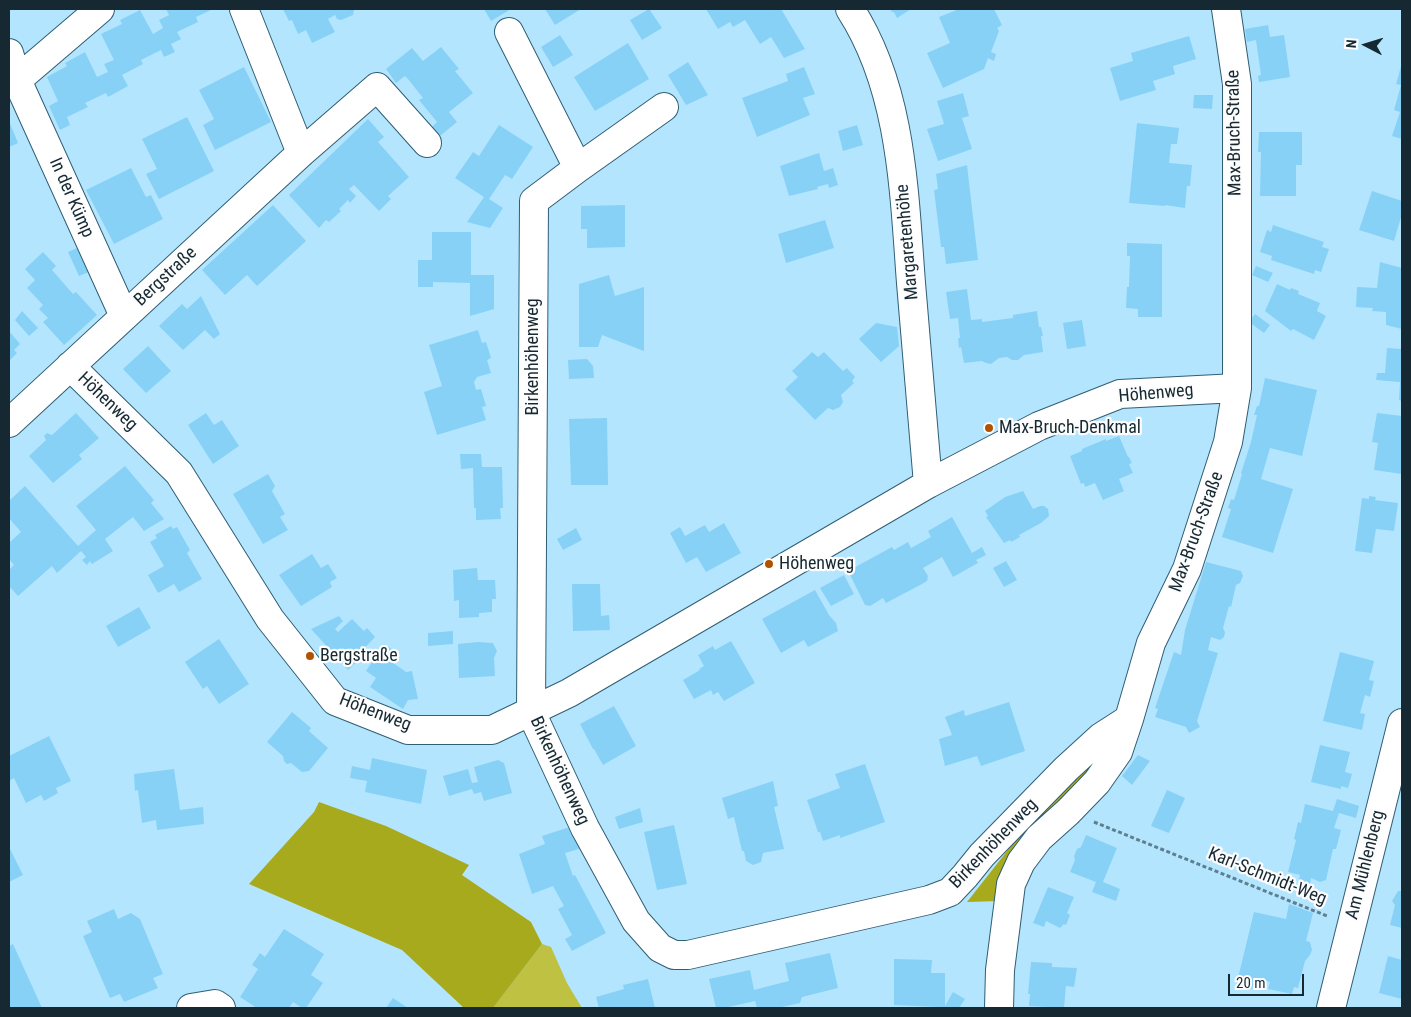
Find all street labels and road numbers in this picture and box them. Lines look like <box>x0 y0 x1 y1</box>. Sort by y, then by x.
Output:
street label: Max-Bruch-Straße <box>1223 70 1247 196</box>
street label: In der Kümp <box>44 155 98 241</box>
street label: Margaretenhöhe <box>892 183 924 301</box>
street label: Bergstraße <box>130 243 202 311</box>
street label: Birkenhöhenweg <box>522 298 544 416</box>
street label: Höhenweg <box>73 368 141 436</box>
street label: Höhenweg <box>1118 380 1194 408</box>
street label: Max-Bruch-Straße <box>1165 469 1229 595</box>
street label: Höhenweg <box>336 689 414 737</box>
street label: Birkenhöhenweg <box>524 713 594 829</box>
street label: Birkenhöhenweg <box>946 794 1042 894</box>
street label: Am Mühlenberg <box>1342 808 1390 922</box>
street label: Karl-Schmidt-Weg <box>1205 843 1329 911</box>

